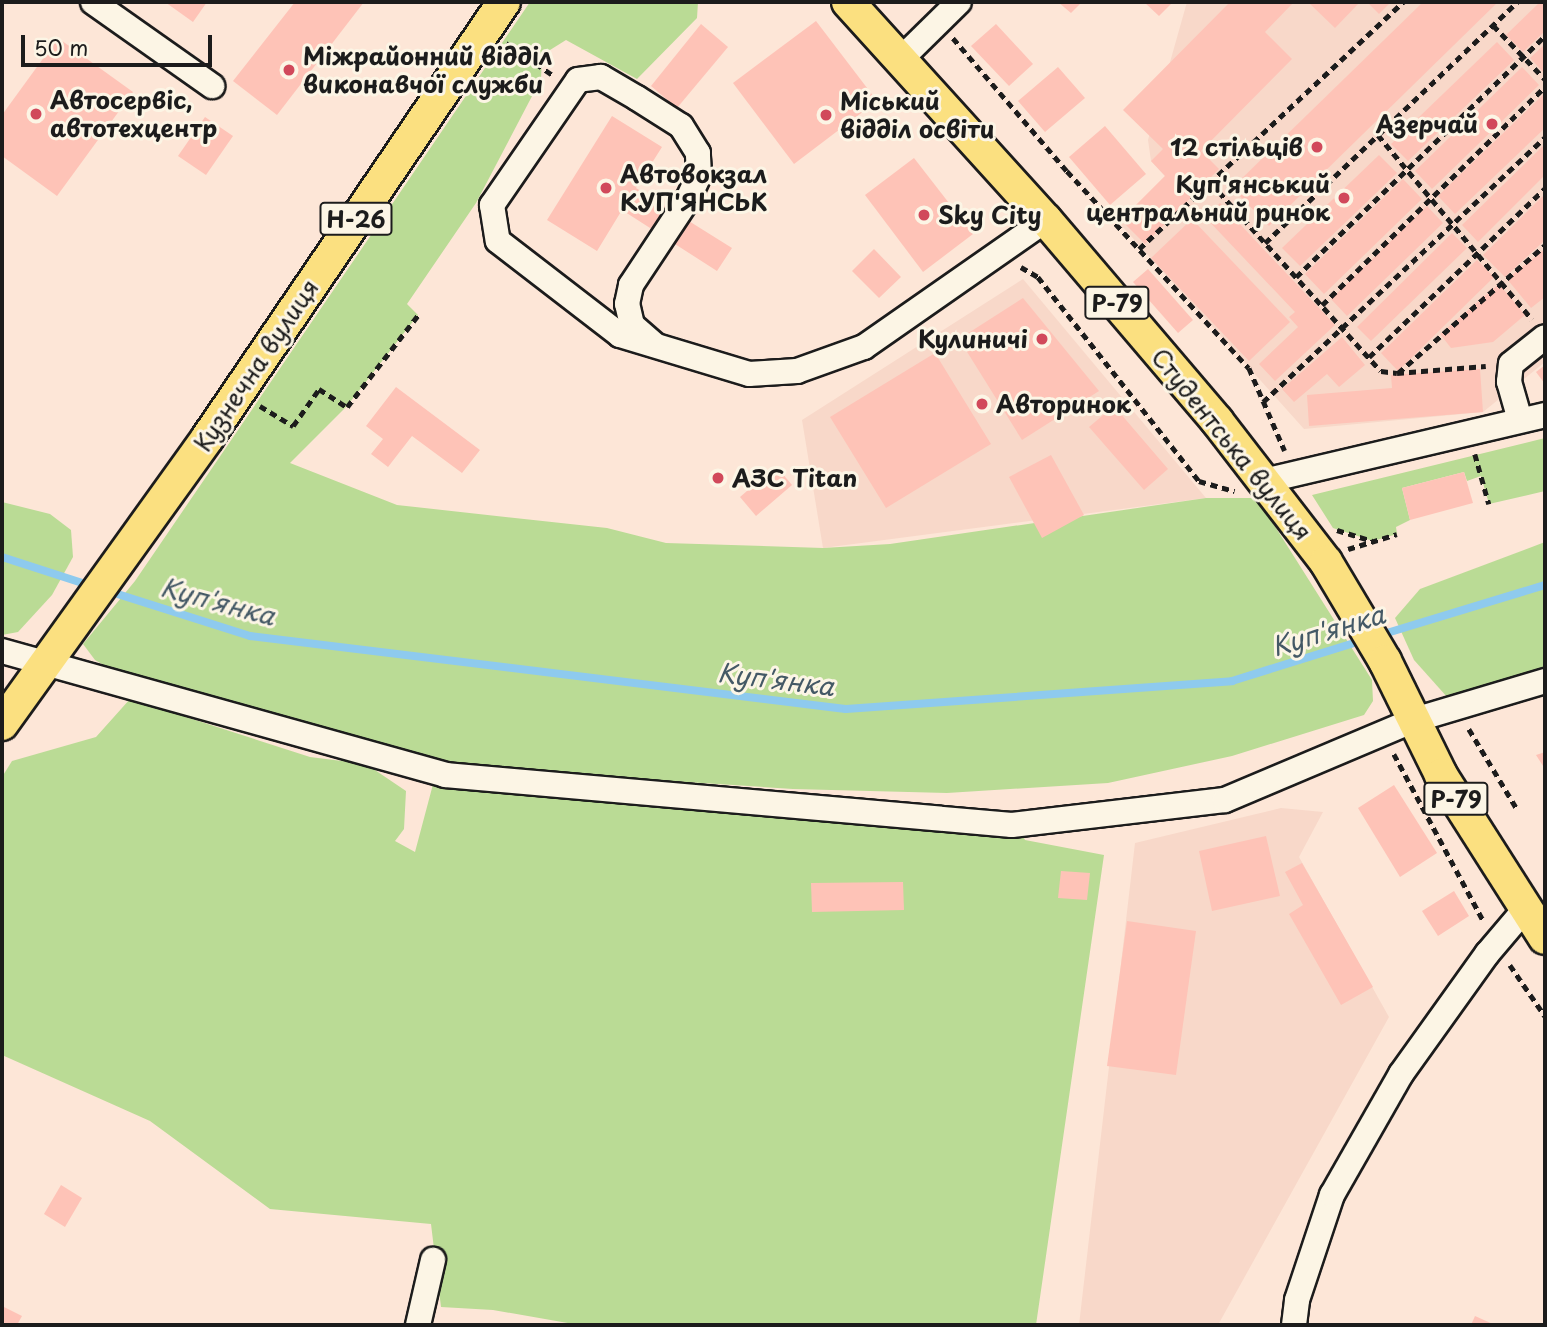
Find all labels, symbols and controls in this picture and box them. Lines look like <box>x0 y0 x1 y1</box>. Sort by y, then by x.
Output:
scale bar <box>24 21 215 65</box>
text: 50 m <box>34 31 88 63</box>
place label: Міжрайонний відділ виконавчої служби <box>303 42 553 98</box>
marker: Міжрайонний відділ виконавчої служби <box>281 62 297 78</box>
place label: Автосервіс, автотехцентр <box>50 86 217 142</box>
place label: Міський відділ освіти <box>840 87 995 143</box>
marker: Автосервіс, автотехцентр <box>28 106 44 122</box>
marker: Міський відділ освіти <box>818 107 834 123</box>
place label: Азерчай <box>1376 110 1478 138</box>
marker: Азерчай <box>1484 116 1500 132</box>
place label: 12 стільців <box>1169 133 1303 161</box>
marker: 12 стільців <box>1309 139 1325 155</box>
place label: Автовокзал КУП'ЯНСЬК <box>620 160 767 216</box>
place label: Куп'янський центральний ринок <box>1084 170 1330 226</box>
marker: Автовокзал КУП'ЯНСЬК <box>598 180 614 196</box>
marker: Куп'янський центральний ринок <box>1336 190 1352 206</box>
road number: Н-26 <box>319 200 393 238</box>
place label: Sky City <box>938 201 1041 229</box>
marker: Sky City <box>916 207 932 223</box>
street label: Кузнечна вулиця <box>187 273 325 457</box>
road number: Р-79 <box>1084 284 1150 322</box>
place label: Кулиничі <box>918 325 1028 353</box>
marker: Кулиничі <box>1034 331 1050 347</box>
street label: Студентська вулиця <box>1146 342 1318 546</box>
place label: Авторинок <box>996 390 1131 418</box>
marker: Авторинок <box>974 396 990 412</box>
place label: АЗС Titan <box>732 464 857 492</box>
marker: АЗС Titan <box>710 470 726 486</box>
water label: Куп'янка <box>158 571 278 631</box>
water label: Куп'янка <box>1268 598 1388 662</box>
water label: Куп'янка <box>716 656 836 702</box>
road number: Р-79 <box>1423 779 1489 818</box>

